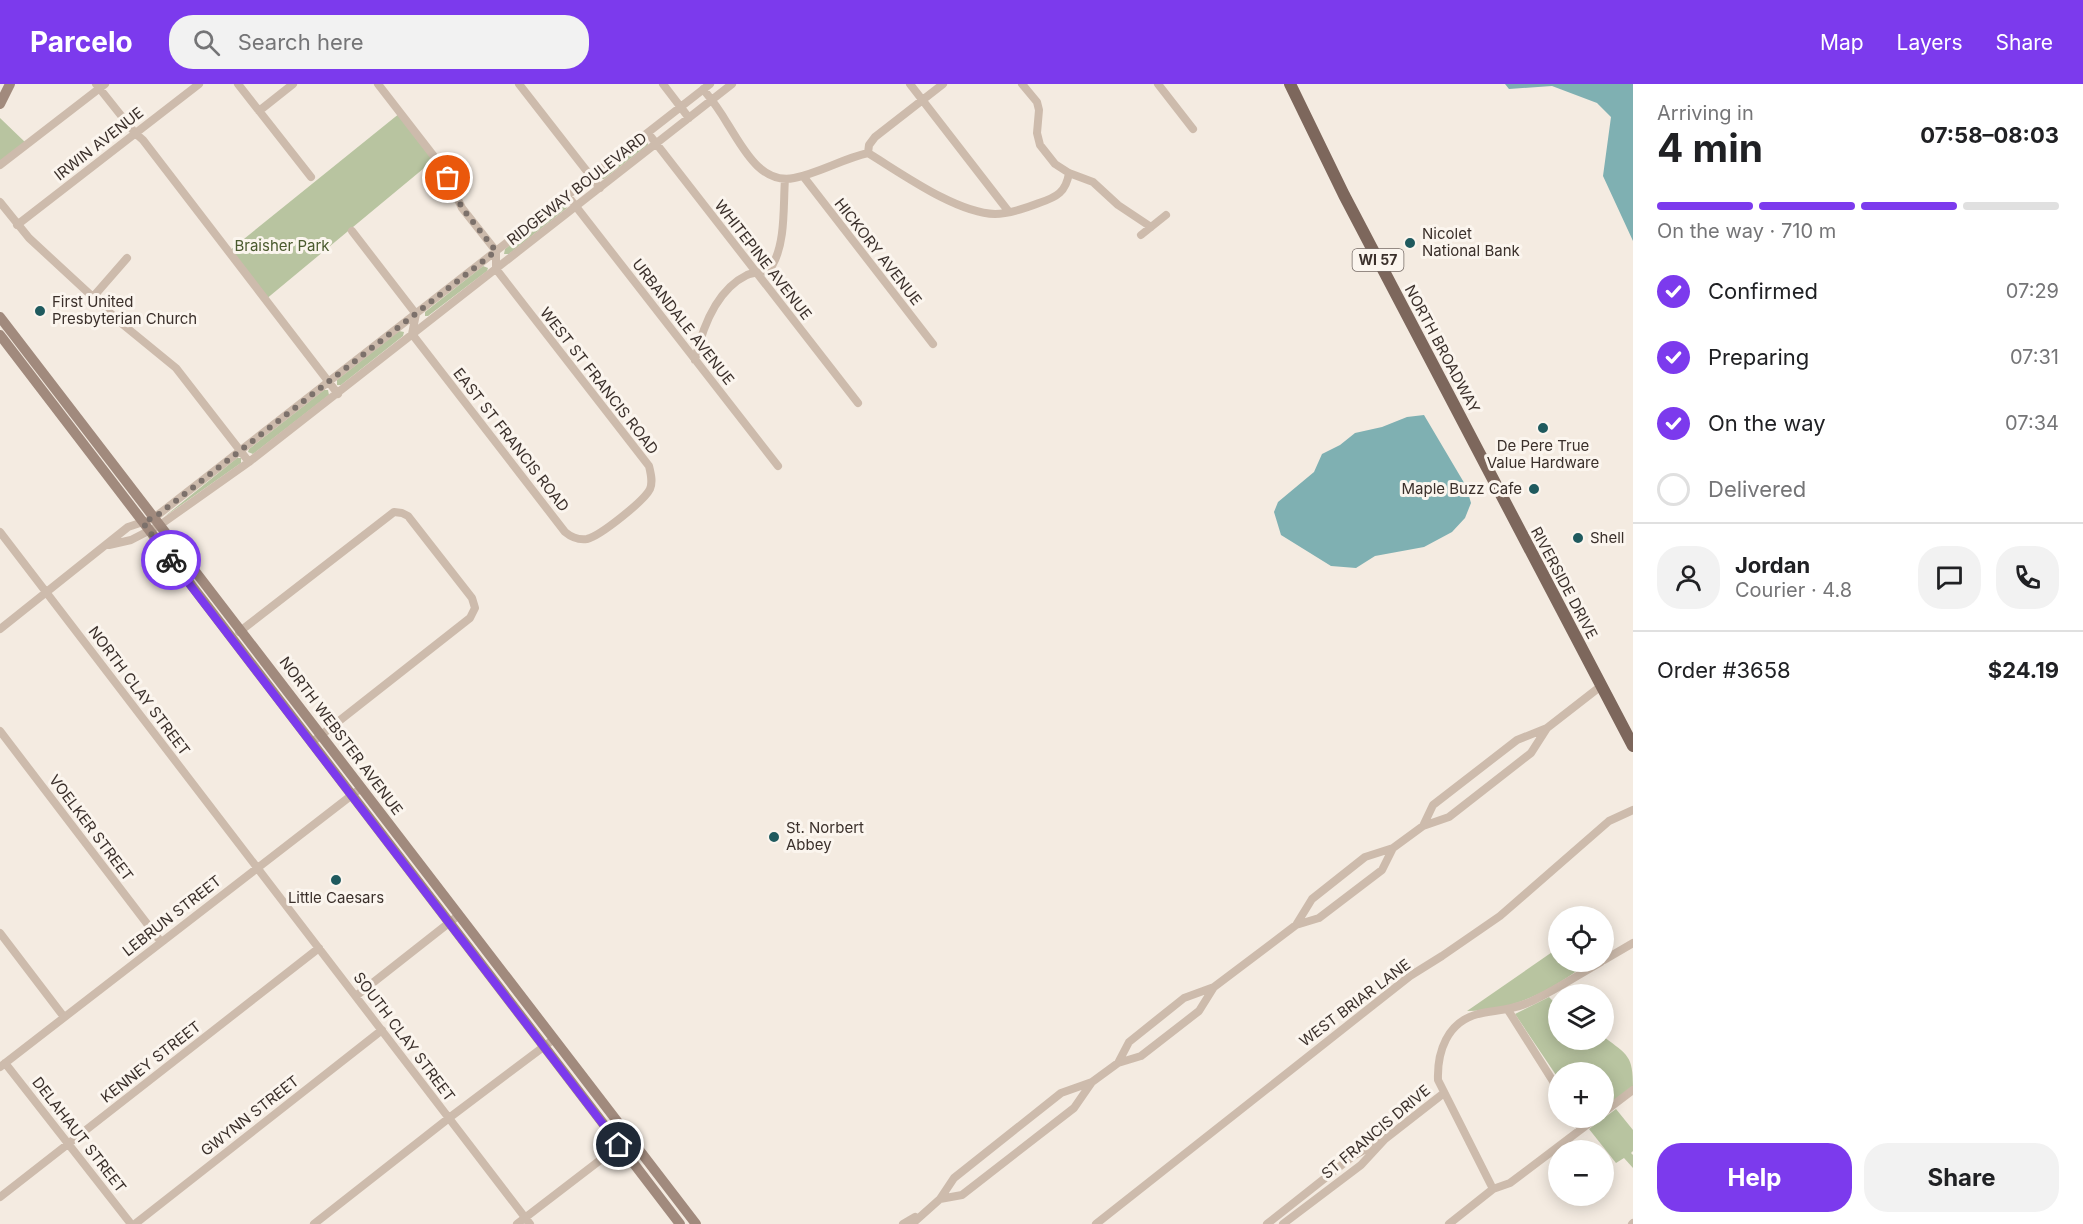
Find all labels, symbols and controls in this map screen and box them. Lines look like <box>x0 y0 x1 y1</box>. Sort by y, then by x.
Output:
search box <box>169 15 589 69</box>
text: Parcelo <box>30 25 133 59</box>
icon: search <box>190 26 223 59</box>
text: Search here <box>238 29 363 55</box>
text: Map <box>1820 30 1864 55</box>
text: Layers <box>1897 30 1963 55</box>
text: Share <box>1996 30 2053 55</box>
text: Arriving in <box>1657 101 1754 125</box>
street label: IRWIN AVENUE <box>50 103 147 184</box>
text: 07:58–08:03 <box>1920 122 2059 148</box>
text: 4 min <box>1657 124 1763 171</box>
street label: RIDGEWAY BOULEVARD <box>503 128 650 249</box>
pin <box>422 152 473 203</box>
icon: bag <box>431 161 464 194</box>
street label: HICKORY AVENUE <box>831 194 926 309</box>
street label: WHITEPINE AVENUE <box>711 196 816 323</box>
text: On the way · 710 m <box>1657 219 1836 243</box>
place label: Nicolet National Bank <box>1422 224 1520 260</box>
park label: Braisher Park <box>234 236 330 255</box>
marker: Nicolet National Bank <box>1403 236 1417 250</box>
road number: WI 57 <box>1352 249 1404 271</box>
street label: URBANDALE AVENUE <box>628 255 739 389</box>
icon: check <box>1657 275 1690 308</box>
text: Confirmed <box>1708 278 1818 304</box>
text: 07:29 <box>2006 279 2059 303</box>
street label: NORTH BROADWAY <box>1401 281 1484 416</box>
place label: First United Presbyterian Church <box>52 292 197 328</box>
street label: WEST ST FRANCIS ROAD <box>536 303 663 458</box>
marker: First United Presbyterian Church <box>33 304 47 318</box>
icon: check <box>1657 341 1690 374</box>
text: Preparing <box>1708 344 1809 370</box>
text: 07:31 <box>2010 345 2059 369</box>
street label: EAST ST FRANCIS ROAD <box>449 364 573 515</box>
icon: check <box>1657 407 1690 440</box>
text: On the way <box>1708 410 1826 436</box>
text: 07:34 <box>2005 411 2059 435</box>
marker: De Pere True Value Hardware <box>1536 421 1550 435</box>
place label: De Pere True Value Hardware <box>1487 436 1599 472</box>
text: Delivered <box>1708 476 1806 502</box>
place label: Maple Buzz Cafe <box>1402 479 1522 498</box>
marker: Maple Buzz Cafe <box>1527 482 1541 496</box>
street label: RIVERSIDE DRIVE <box>1527 523 1602 642</box>
place label: Shell <box>1590 528 1625 547</box>
courier <box>141 530 201 590</box>
marker: Shell <box>1571 531 1585 545</box>
icon: bike <box>155 544 188 577</box>
button: person <box>1657 546 1720 609</box>
button: chat <box>1918 546 1981 609</box>
button: phone <box>1996 546 2059 609</box>
text: Jordan <box>1735 552 1810 578</box>
text: Courier · 4.8 <box>1735 578 1852 602</box>
street label: NORTH CLAY STREET <box>84 622 194 759</box>
street label: NORTH WEBSTER AVENUE <box>276 653 407 819</box>
text: Order #3658 <box>1657 657 1791 683</box>
text: $24.19 <box>1988 657 2059 683</box>
street label: VOELKER STREET <box>45 771 138 885</box>
place label: St. Norbert Abbey <box>786 818 864 854</box>
marker: St. Norbert Abbey <box>767 830 781 844</box>
street label: LEBRUN STREET <box>118 871 225 960</box>
marker: Little Caesars <box>329 873 343 887</box>
place label: Little Caesars <box>288 888 384 907</box>
map controls <box>1548 906 1614 1206</box>
button: locate <box>1548 906 1614 972</box>
street label: WEST BRIAR LANE <box>1295 955 1414 1051</box>
street label: SOUTH CLAY STREET <box>350 968 459 1105</box>
button: layers <box>1548 984 1614 1050</box>
street label: KENNEY STREET <box>97 1017 205 1107</box>
button: + <box>1548 1062 1614 1128</box>
street label: GWYNN STREET <box>197 1071 303 1160</box>
street label: DELAHAUT STREET <box>28 1073 130 1196</box>
street label: ST FRANCIS DRIVE <box>1317 1081 1434 1183</box>
pin <box>593 1119 644 1170</box>
icon: home <box>602 1128 635 1161</box>
button: − <box>1548 1140 1614 1206</box>
button: Help <box>1657 1143 1852 1212</box>
button: Share <box>1864 1143 2059 1212</box>

